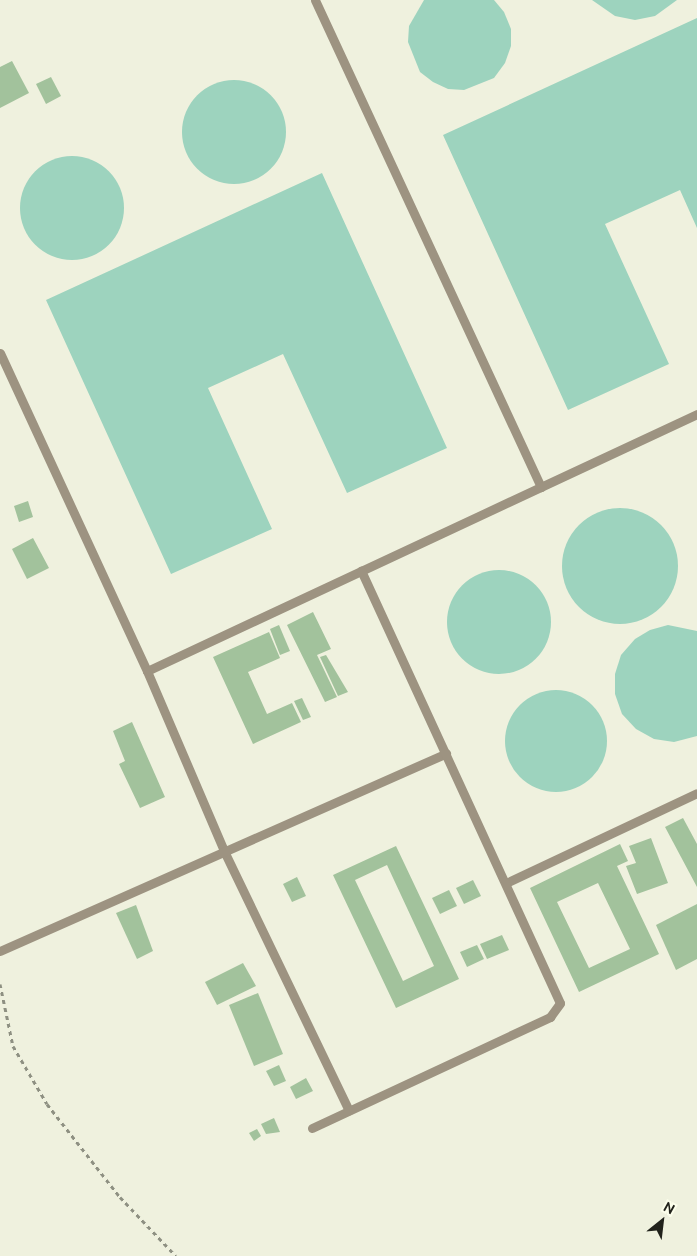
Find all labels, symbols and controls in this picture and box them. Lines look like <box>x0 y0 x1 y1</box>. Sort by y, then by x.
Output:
north arrow <box>637 1196 687 1246</box>
text: N <box>661 1198 678 1217</box>

